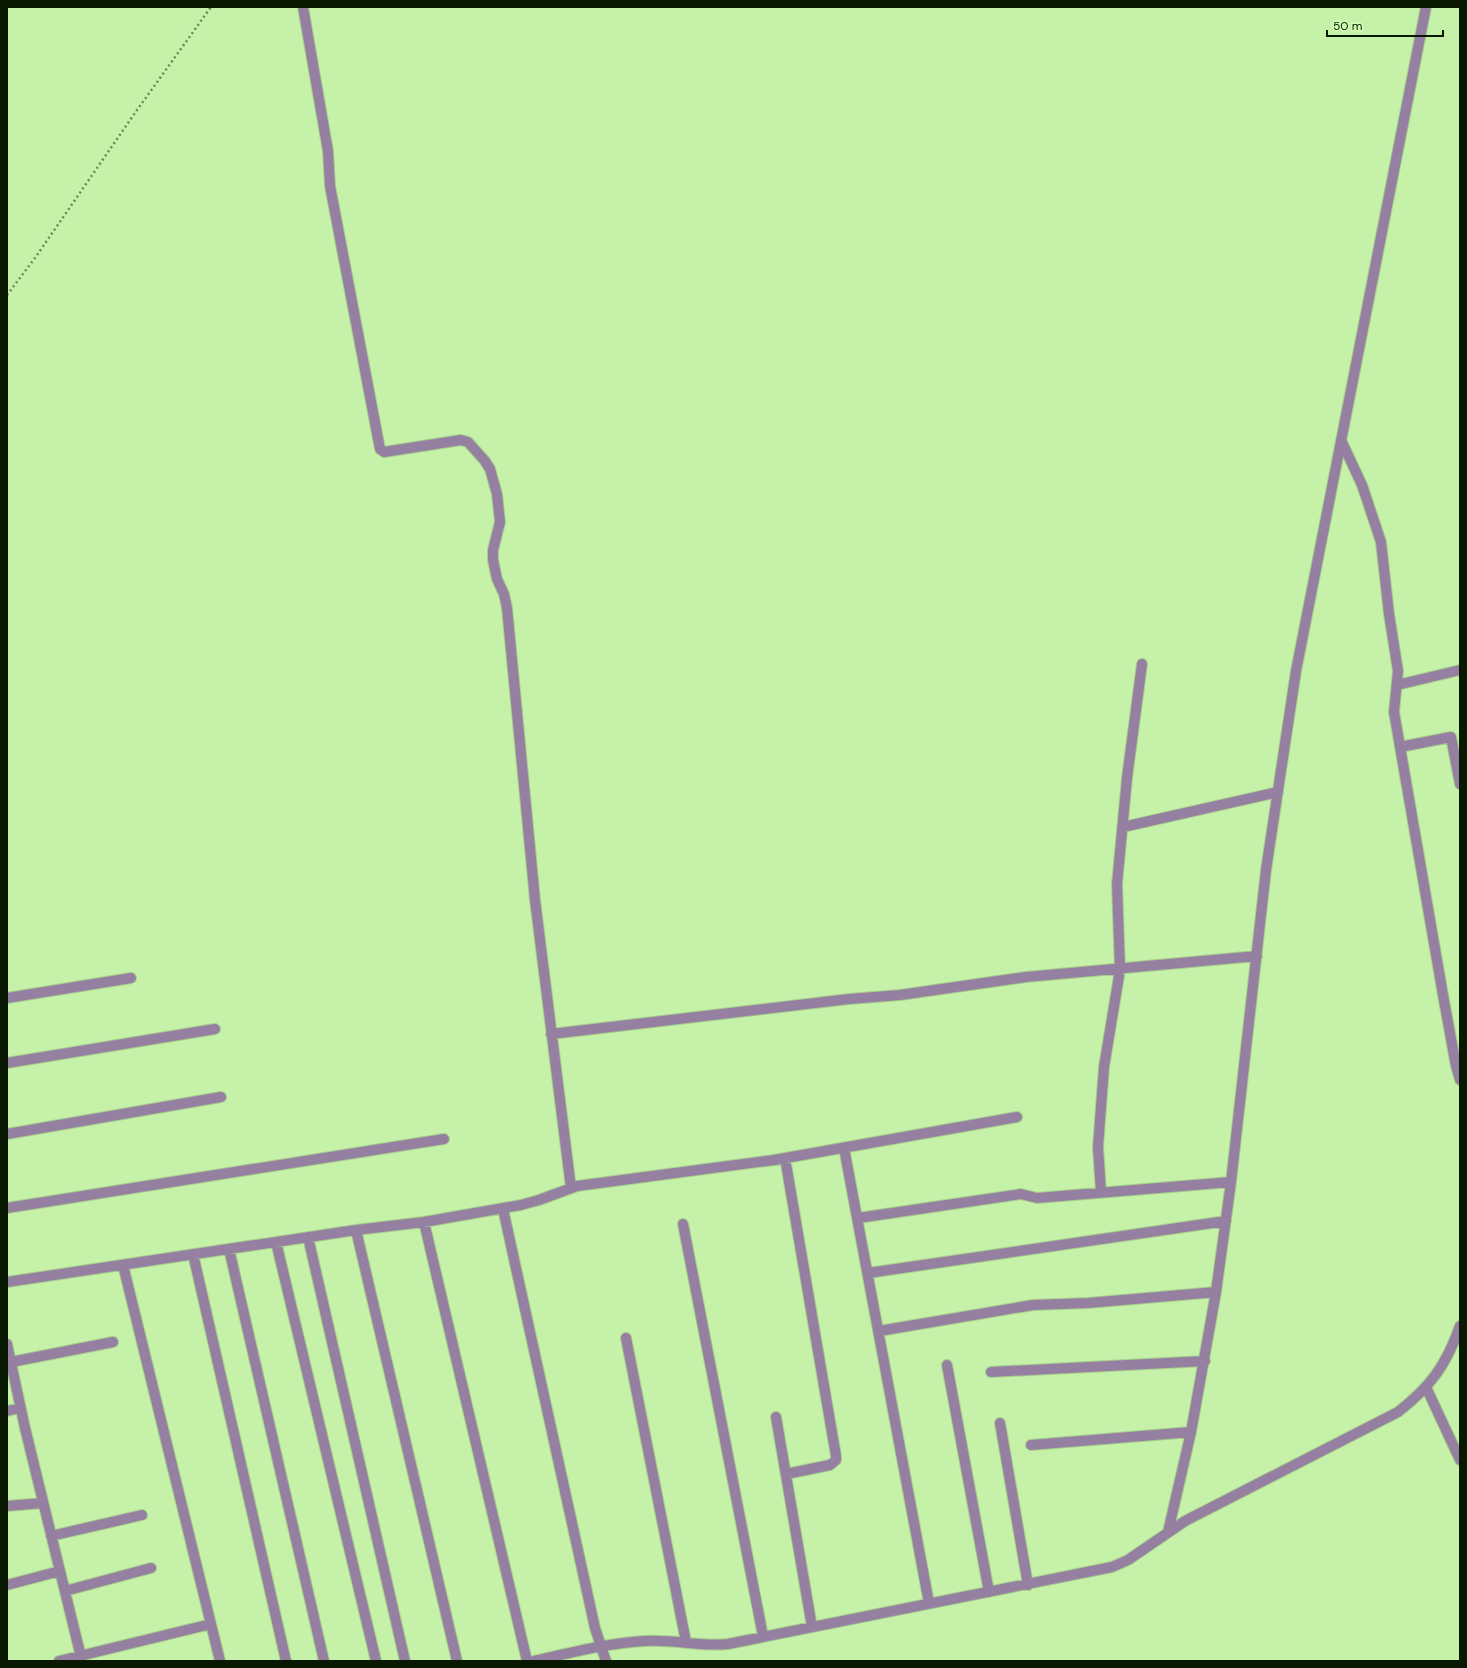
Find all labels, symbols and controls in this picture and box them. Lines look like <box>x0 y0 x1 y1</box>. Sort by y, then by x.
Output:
scale bar <box>1327 12 1443 38</box>
text: 50 m <box>1333 18 1362 34</box>

